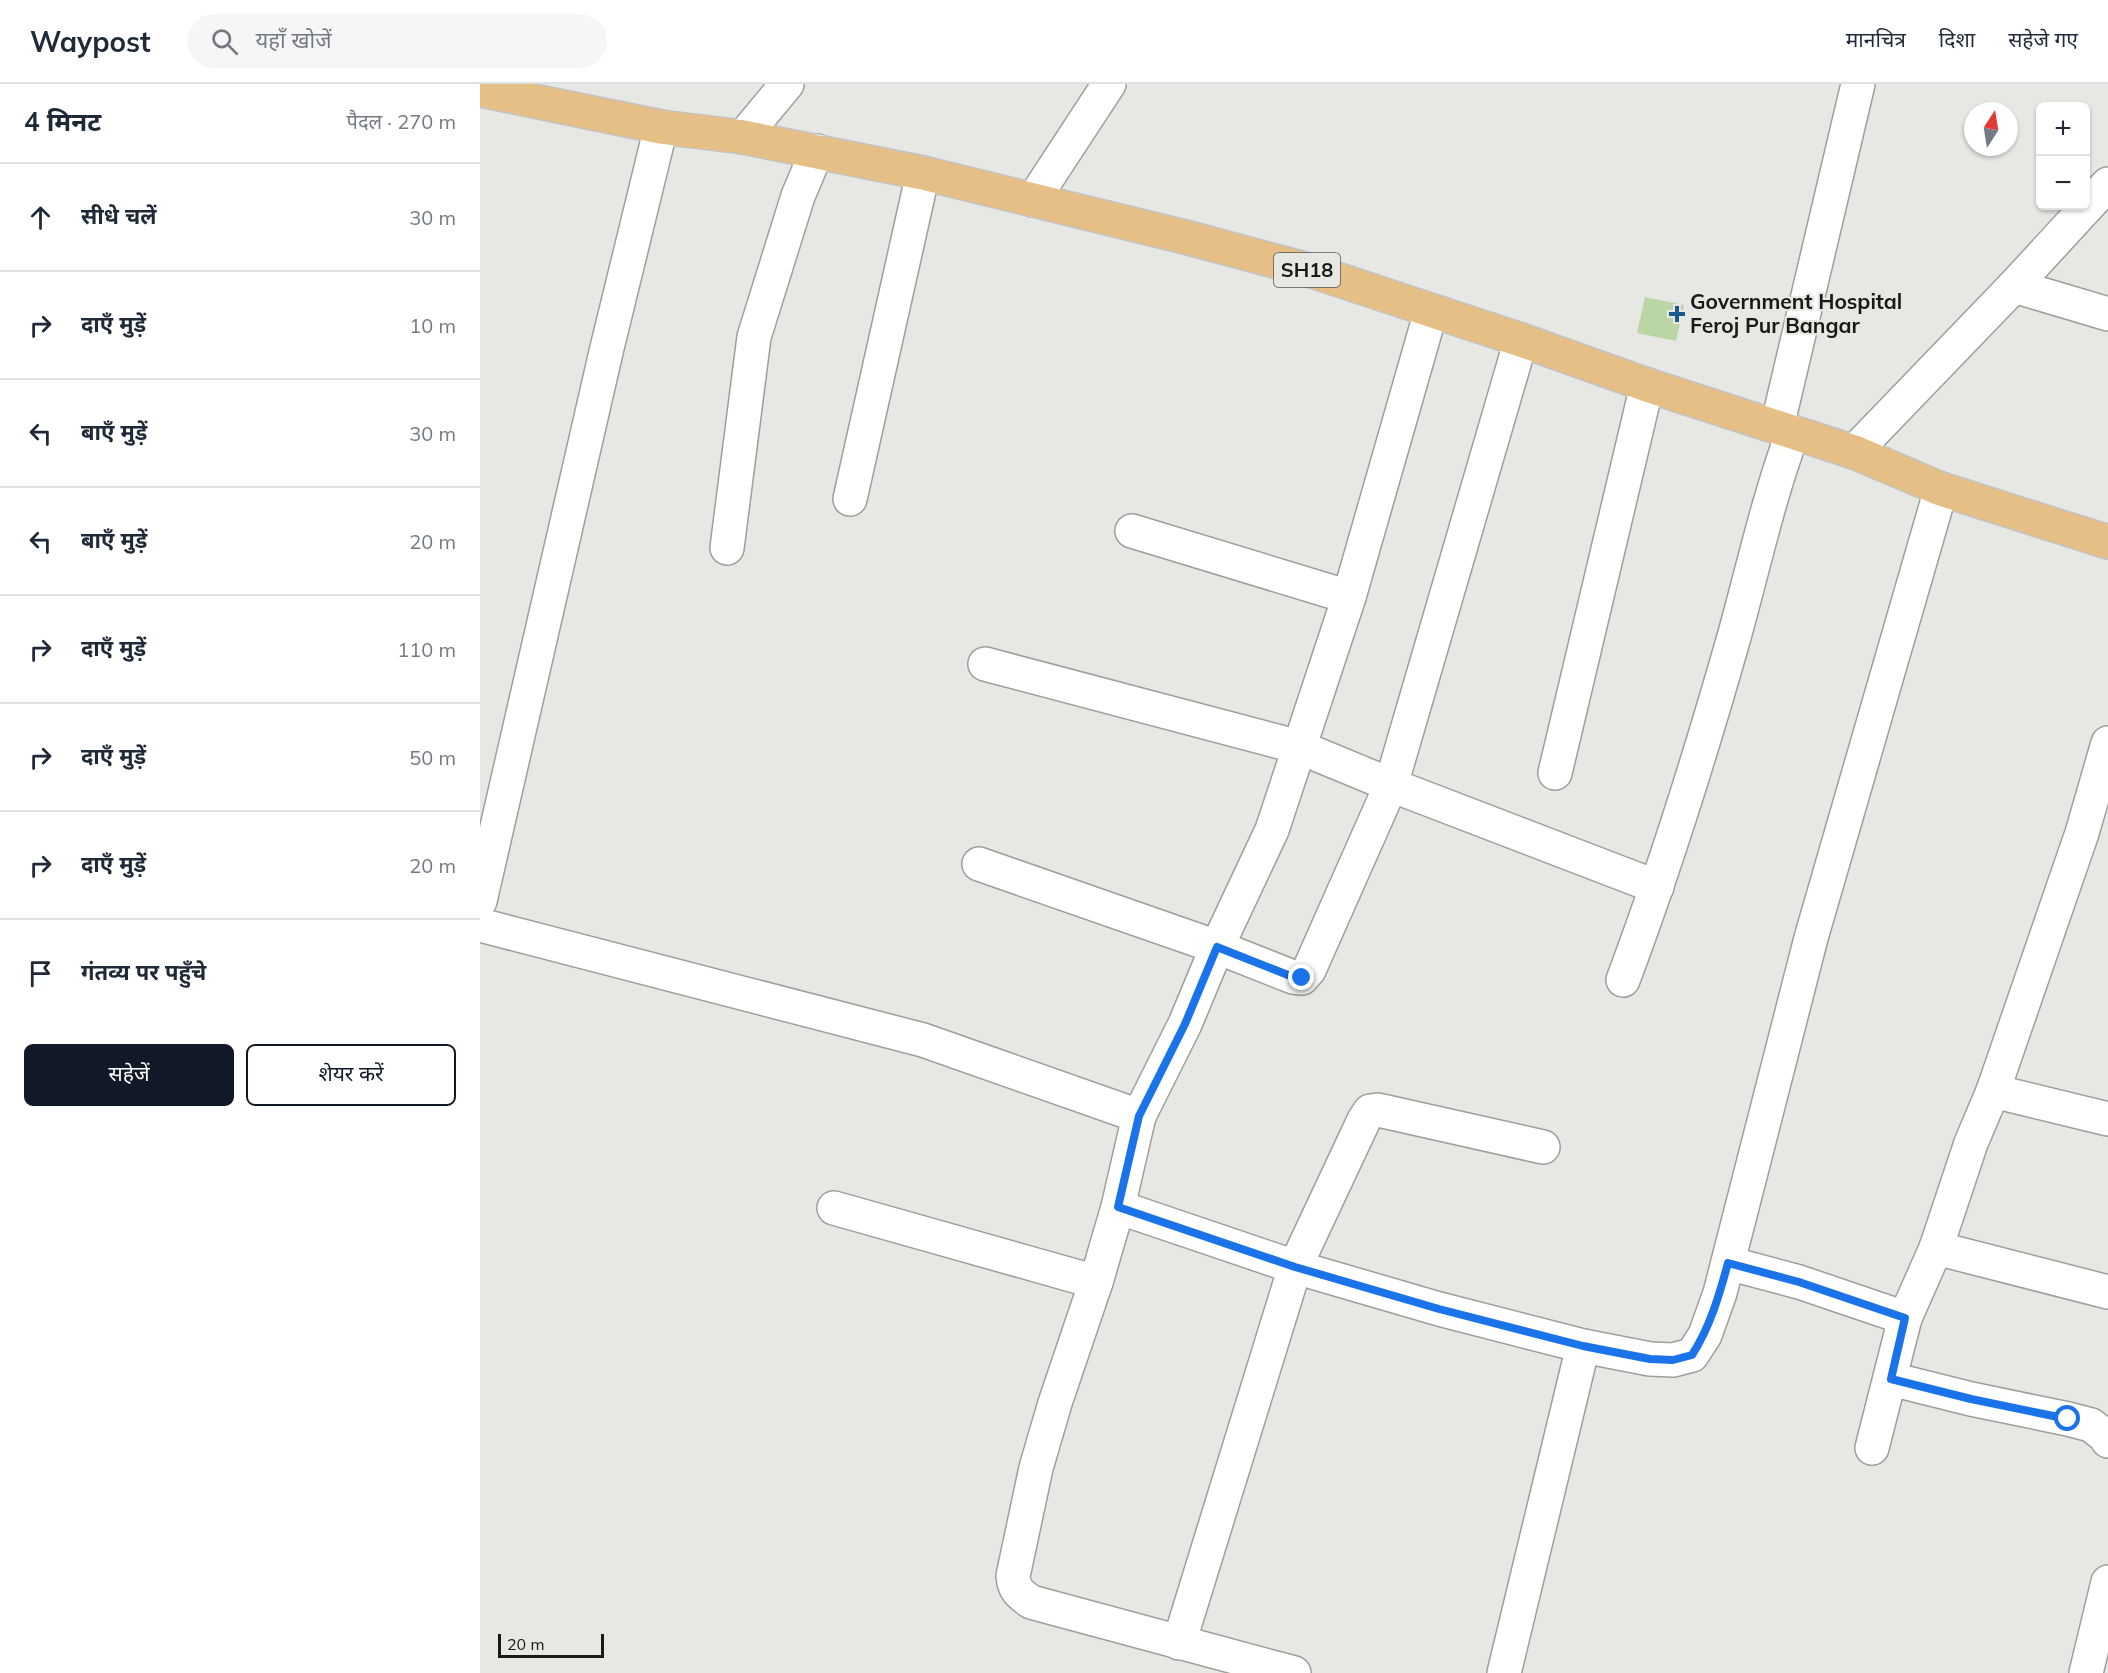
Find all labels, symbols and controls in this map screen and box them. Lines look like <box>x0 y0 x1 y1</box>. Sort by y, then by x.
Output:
search box <box>187 14 607 68</box>
text: Waypost <box>30 24 151 59</box>
icon: search <box>208 25 241 58</box>
text: यहाँ खोजें <box>256 26 331 54</box>
text: मानचित्र <box>1846 26 1906 52</box>
text: दिशा <box>1939 26 1975 52</box>
text: सहेजे गए <box>2008 26 2078 52</box>
north arrow <box>1964 102 2018 156</box>
map controls <box>2036 102 2090 210</box>
button: + <box>2036 102 2090 156</box>
text: 4 मिनट <box>24 105 101 138</box>
text: पैदल · 270 m <box>347 109 456 134</box>
button: − <box>2036 156 2090 210</box>
icon: ahead <box>24 201 57 234</box>
text: सीधे चलें <box>81 202 156 230</box>
text: 30 m <box>409 205 456 230</box>
road number: SH18 <box>1274 253 1340 287</box>
place label: Government Hospital Feroj Pur Bangar <box>1690 288 1902 338</box>
marker: Government Hospital Feroj Pur Bangar <box>1668 305 1686 323</box>
icon: right <box>24 309 57 342</box>
text: दाएँ मुड़ें <box>81 310 146 338</box>
text: 10 m <box>409 313 456 338</box>
icon: left <box>24 417 57 450</box>
text: बाएँ मुड़ें <box>81 418 147 446</box>
text: 30 m <box>409 421 456 446</box>
icon: left <box>24 525 57 558</box>
text: बाएँ मुड़ें <box>81 526 147 554</box>
text: 20 m <box>409 529 456 554</box>
icon: right <box>24 633 57 666</box>
text: दाएँ मुड़ें <box>81 634 146 662</box>
text: 110 m <box>397 637 456 662</box>
icon: right <box>24 741 57 774</box>
text: दाएँ मुड़ें <box>81 742 146 770</box>
text: 50 m <box>409 745 456 770</box>
icon: right <box>24 849 57 882</box>
text: दाएँ मुड़ें <box>81 850 146 878</box>
text: 20 m <box>409 853 456 878</box>
icon: arrive <box>24 957 57 990</box>
text: गंतव्य पर पहुँचे <box>81 958 206 986</box>
route end <box>1288 964 1314 990</box>
button: सहेजें <box>24 1044 234 1106</box>
button: शेयर करें <box>246 1044 456 1106</box>
route start <box>2054 1405 2080 1431</box>
scale bar <box>498 1631 604 1658</box>
text: 20 m <box>507 1634 544 1654</box>

